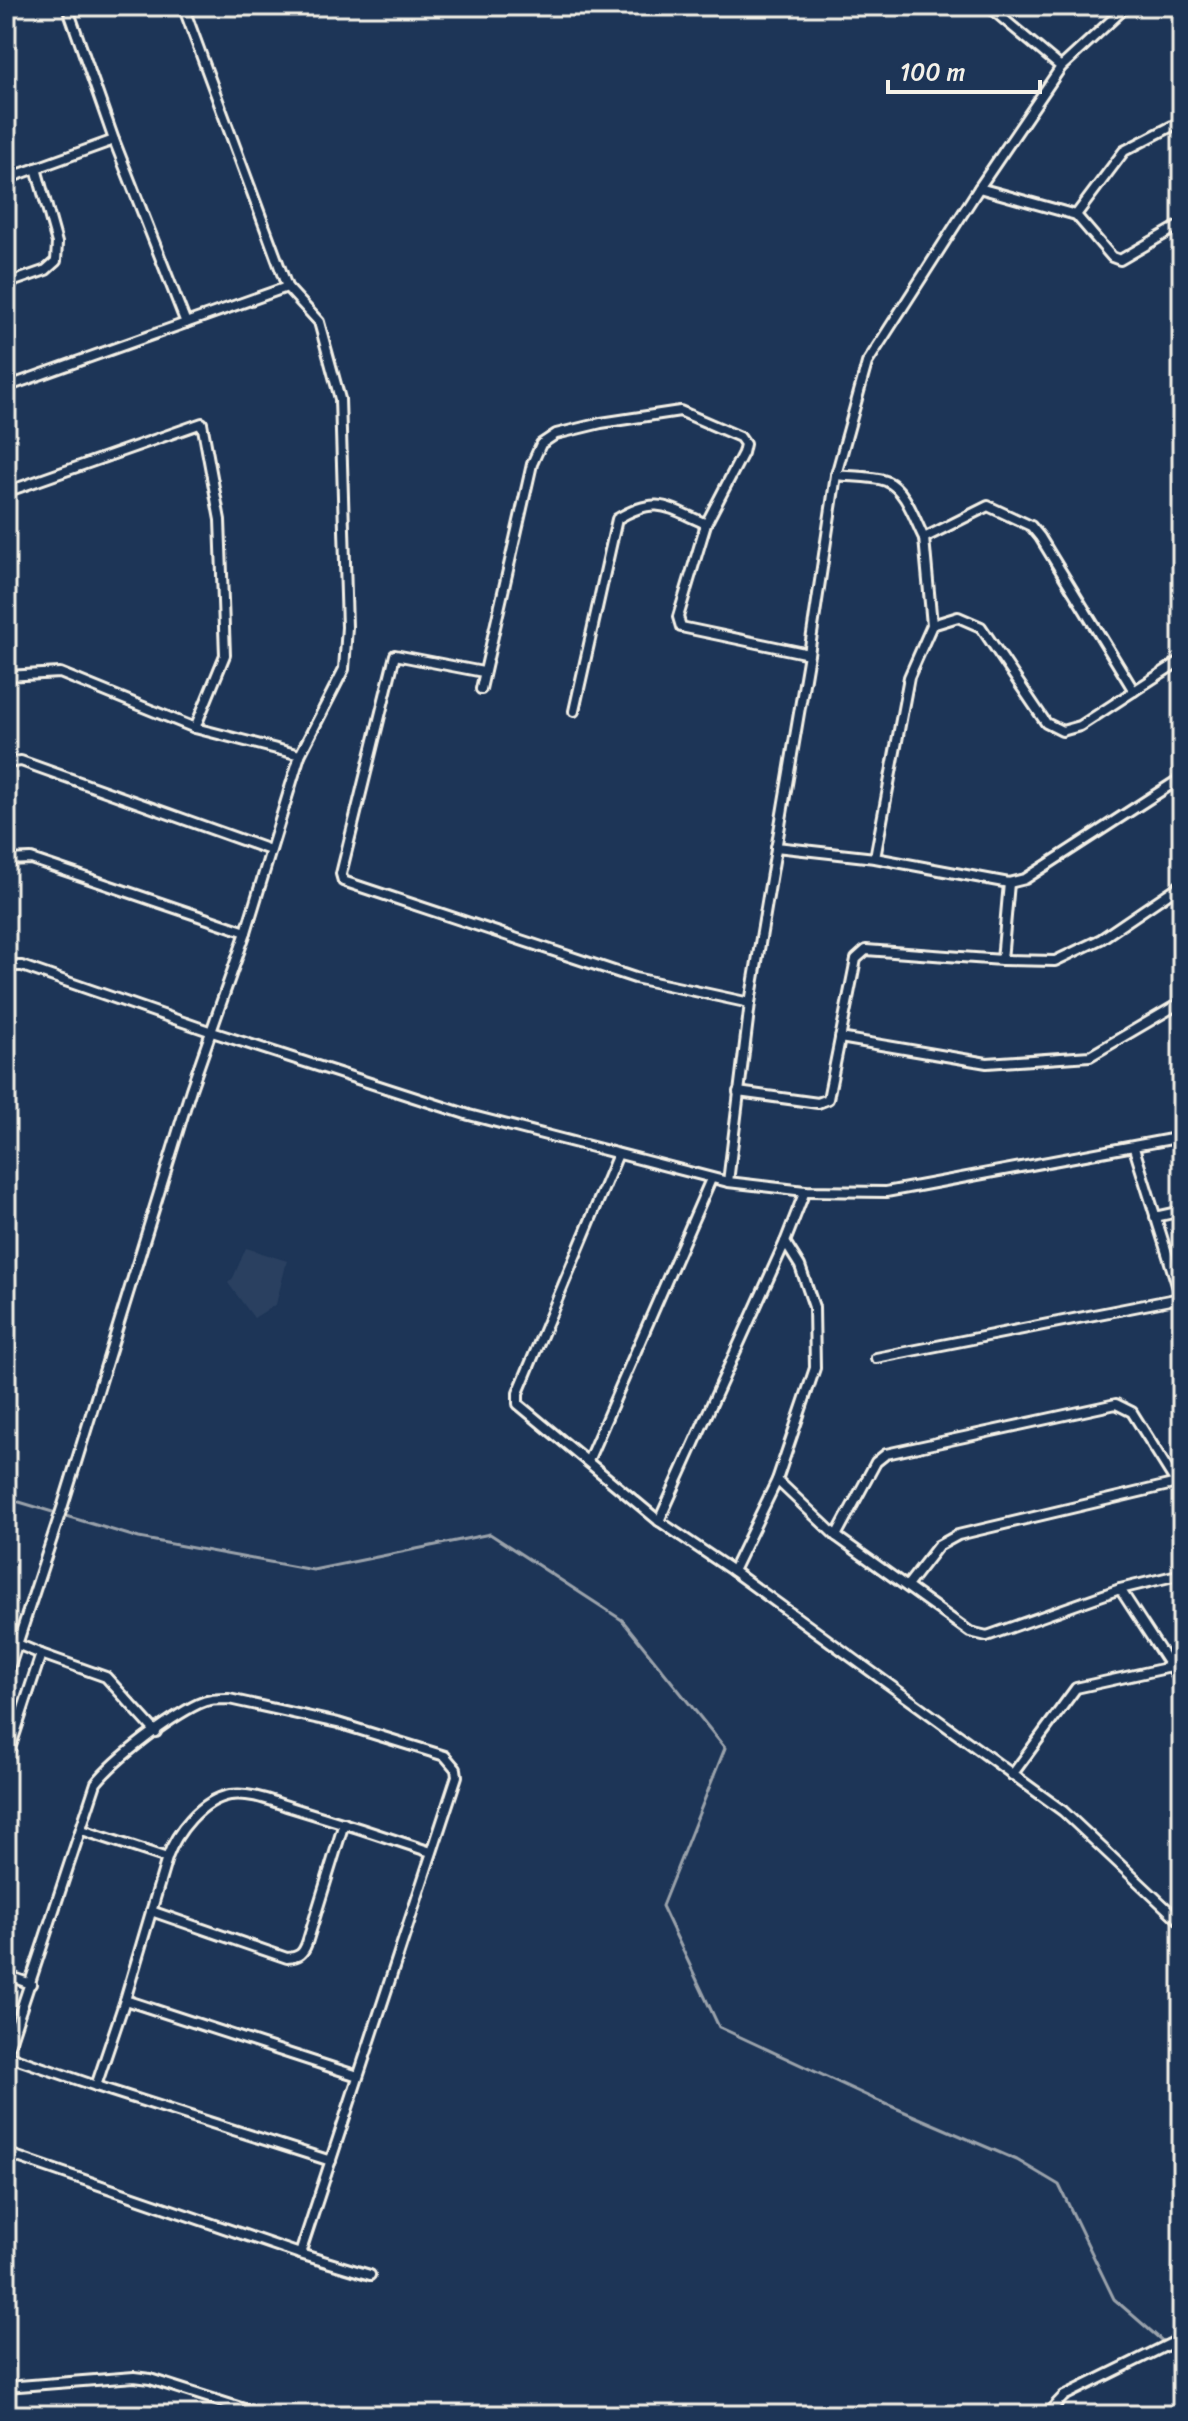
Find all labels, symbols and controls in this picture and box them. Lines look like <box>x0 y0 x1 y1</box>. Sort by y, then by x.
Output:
scale bar <box>888 44 1040 94</box>
text: 100 m <box>900 51 965 93</box>

